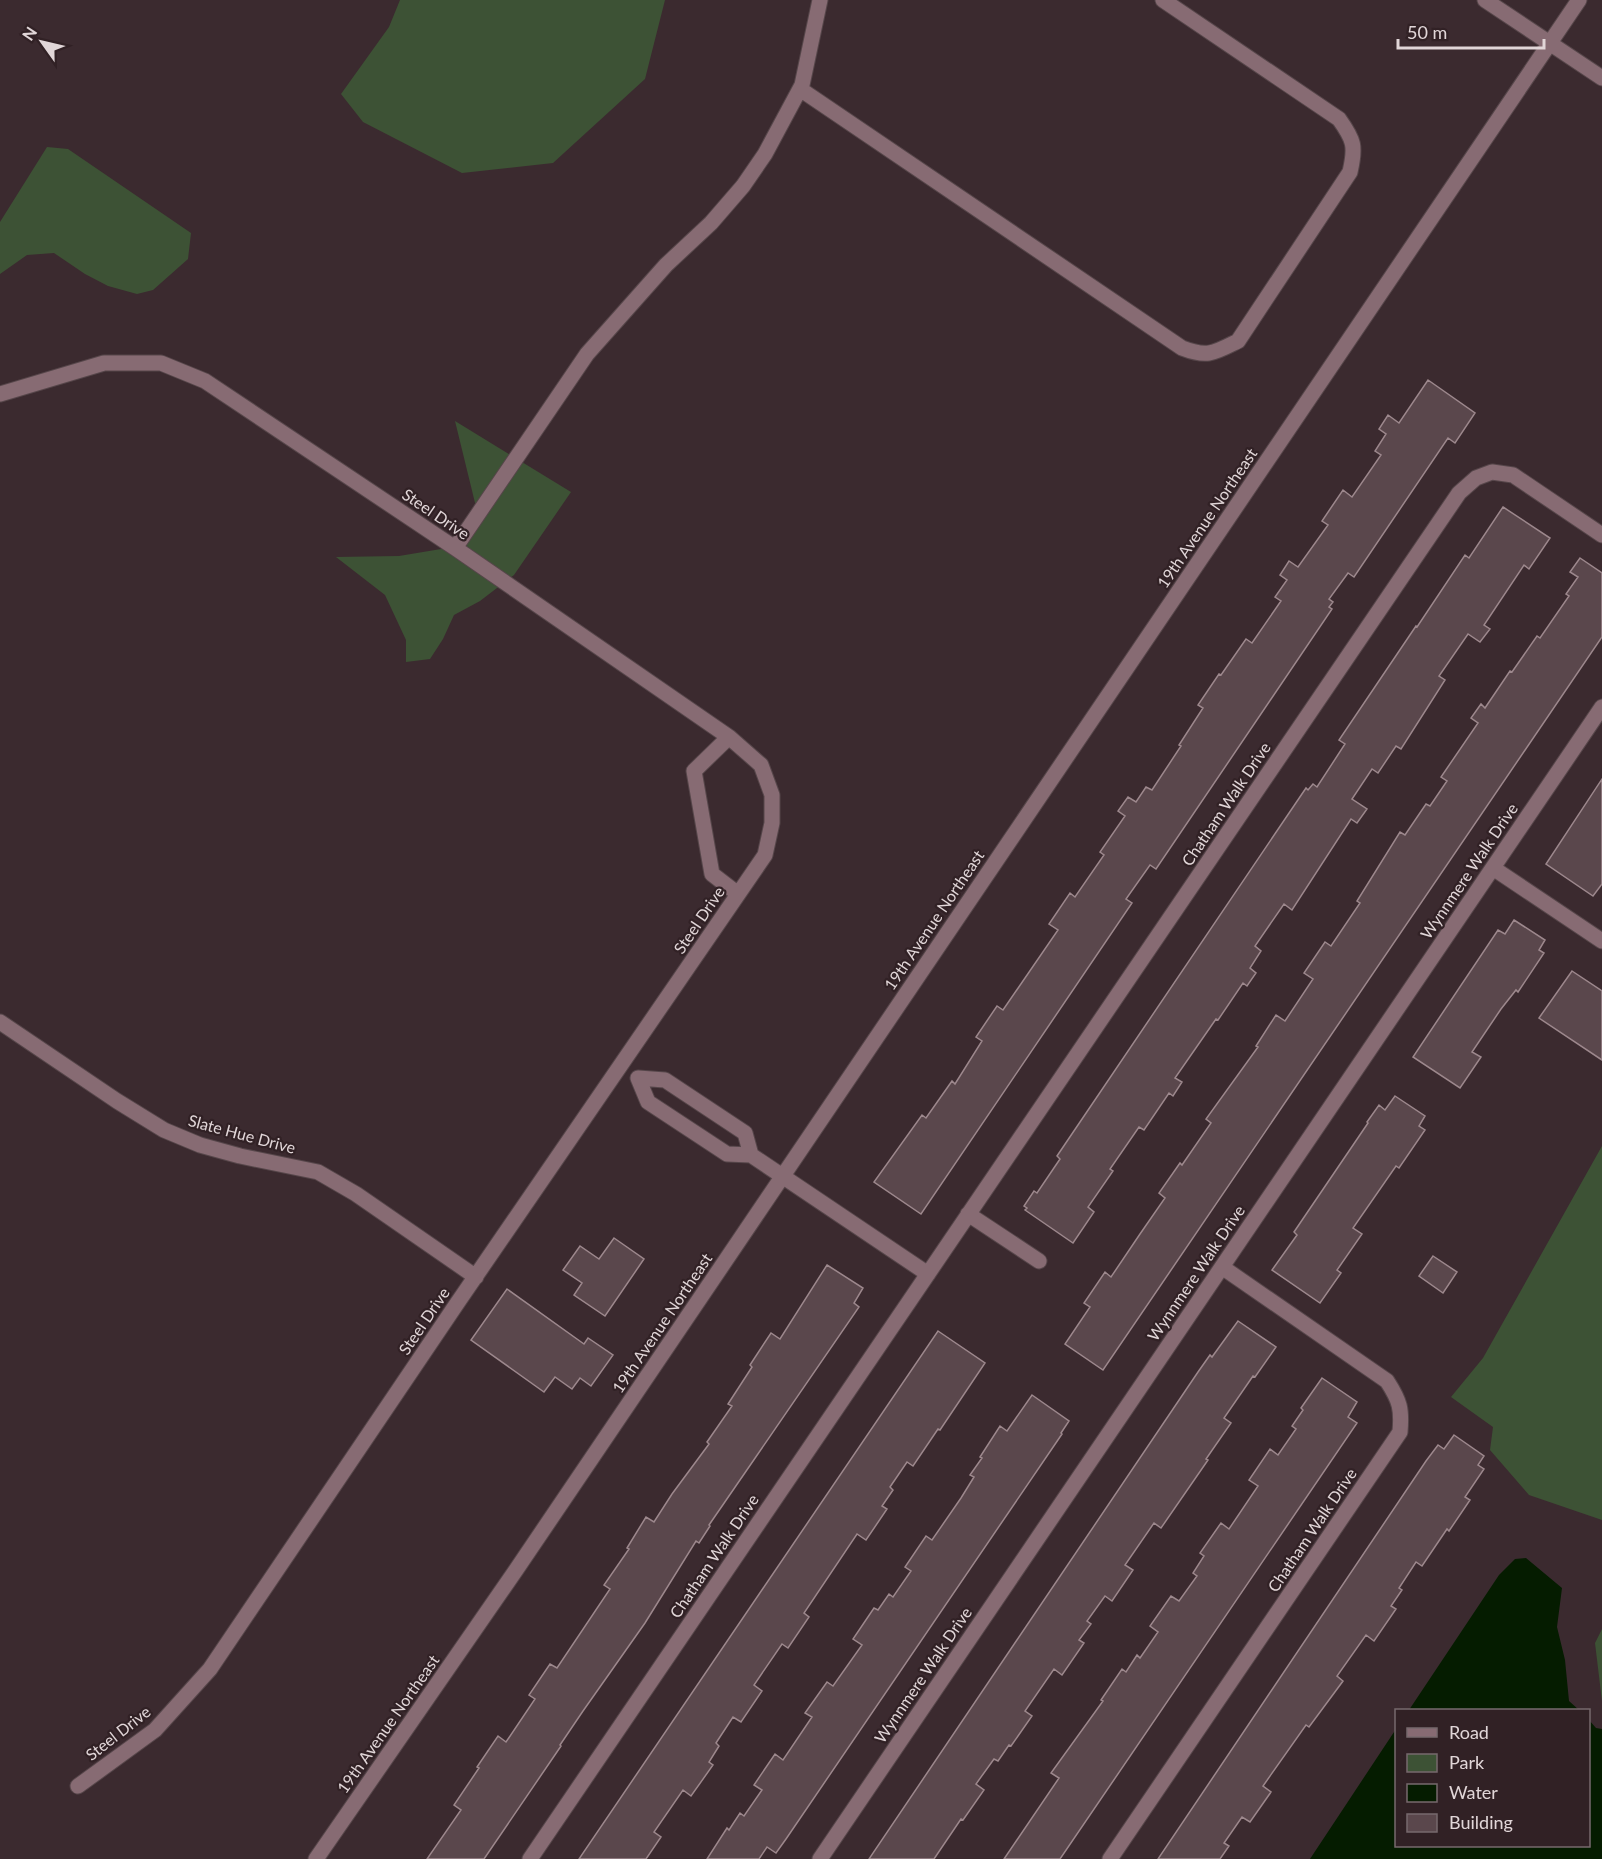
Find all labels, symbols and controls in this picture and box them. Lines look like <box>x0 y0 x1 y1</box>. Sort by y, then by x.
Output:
north arrow <box>12 12 72 72</box>
scale bar <box>1398 12 1544 50</box>
text: 50 m <box>1407 21 1447 43</box>
text: N <box>18 23 40 44</box>
street label: 19th Avenue Northeast <box>1153 444 1261 591</box>
street label: Steel Drive <box>399 484 473 543</box>
street label: Chatham Walk Drive <box>1177 738 1274 869</box>
street label: Wynnmere Walk Drive <box>1416 799 1521 942</box>
street label: 19th Avenue Northeast <box>880 846 988 993</box>
street label: Steel Drive <box>669 883 728 957</box>
street label: Slate Hue Drive <box>186 1110 298 1157</box>
street label: Wynnmere Walk Drive <box>1143 1201 1248 1344</box>
street label: 19th Avenue Northeast <box>608 1249 716 1396</box>
street label: Steel Drive <box>394 1284 453 1358</box>
street label: Chatham Walk Drive <box>1263 1464 1360 1595</box>
street label: Chatham Walk Drive <box>665 1490 762 1621</box>
street label: Wynnmere Walk Drive <box>870 1603 975 1746</box>
street label: 19th Avenue Northeast <box>333 1651 443 1797</box>
street label: Steel Drive <box>82 1701 154 1764</box>
legend <box>1395 1709 1590 1847</box>
text: Road <box>1449 1721 1489 1743</box>
text: Park <box>1449 1751 1485 1773</box>
text: Water <box>1449 1781 1498 1803</box>
text: Building <box>1449 1811 1513 1833</box>

